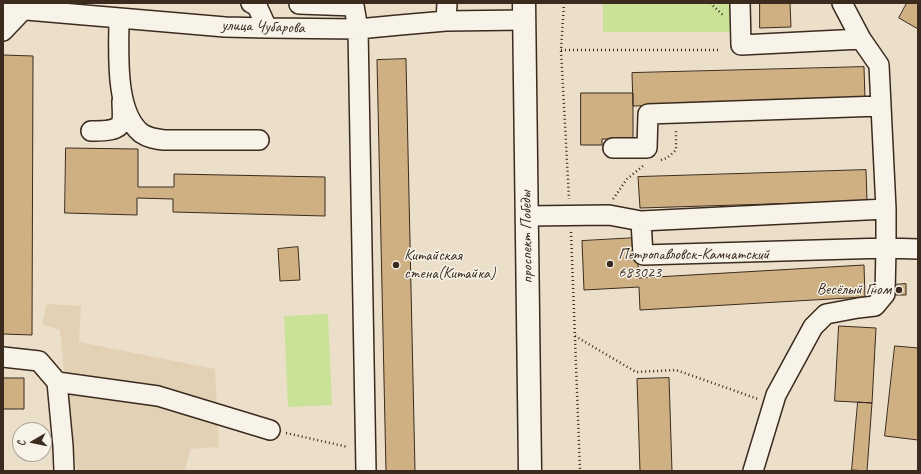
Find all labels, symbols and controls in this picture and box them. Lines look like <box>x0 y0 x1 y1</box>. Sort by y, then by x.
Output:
street label: улица Чубарова <box>221 16 305 38</box>
street label: проспект Победы <box>517 190 537 284</box>
place label: Петропавловск-Камчатский 683023 <box>618 245 769 283</box>
place label: Китайская стена(Китайка) <box>404 246 495 284</box>
marker: Петропавловск-Камчатский 683023 <box>605 259 615 269</box>
marker: Китайская стена(Китайка) <box>391 260 401 270</box>
place label: Весёлый Гном <box>817 280 891 300</box>
marker: Весёлый Гном <box>894 285 904 295</box>
north arrow <box>12 422 52 462</box>
text: С <box>14 440 28 447</box>

